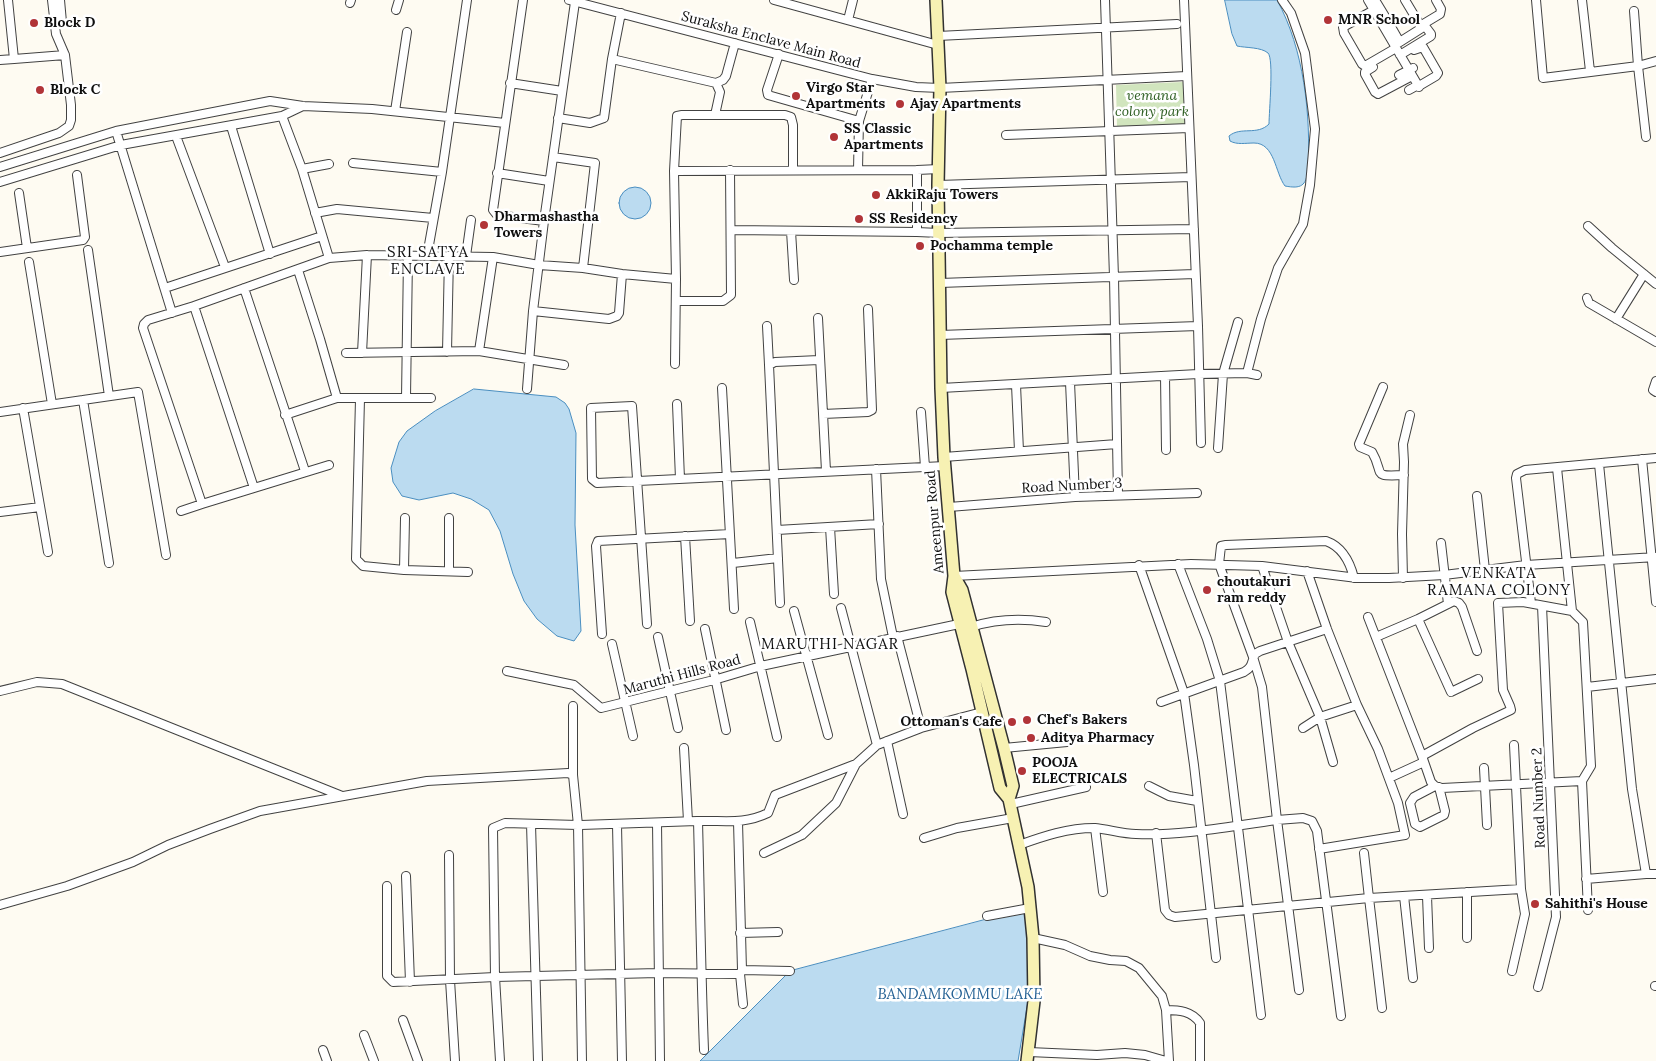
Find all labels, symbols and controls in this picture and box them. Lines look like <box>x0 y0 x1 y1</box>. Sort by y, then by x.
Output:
street label: Suraksha Enclave Main Road <box>679 8 863 72</box>
place label: MNR School <box>1338 12 1420 28</box>
marker: MNR School <box>1322 14 1334 26</box>
place label: Block D <box>44 15 95 31</box>
marker: Block D <box>28 17 40 29</box>
place label: Virgo Star Apartments <box>806 80 885 112</box>
place label: Block C <box>50 82 100 98</box>
marker: Block C <box>34 84 46 96</box>
park label: vemana colony park <box>1115 88 1189 120</box>
marker: Virgo Star Apartments <box>790 90 802 102</box>
place label: Ajay Apartments <box>910 96 1021 112</box>
marker: Ajay Apartments <box>894 98 906 110</box>
place label: SS Classic Apartments <box>844 121 923 154</box>
marker: SS Classic Apartments <box>828 131 840 143</box>
place label: AkkiRaju Towers <box>886 187 998 203</box>
marker: AkkiRaju Towers <box>870 189 882 201</box>
place label: Dharmashastha Towers <box>494 209 599 242</box>
place label: SS Residency <box>869 211 958 227</box>
marker: SS Residency <box>853 213 865 225</box>
marker: Dharmashastha Towers <box>478 219 490 231</box>
place label: Pochamma temple <box>930 238 1053 254</box>
marker: Pochamma temple <box>914 240 926 252</box>
district label: SRI SATYA ENCLAVE <box>386 244 470 279</box>
street label: Ameenpur Road <box>922 470 948 574</box>
street label: Road Number 3 <box>1021 475 1123 497</box>
district label: VENKATA RAMANA COLONY <box>1425 565 1573 600</box>
place label: choutakuri ram reddy <box>1217 574 1291 606</box>
marker: choutakuri ram reddy <box>1201 584 1213 596</box>
district label: MARUTHI NAGAR <box>759 636 901 654</box>
street label: Maruthi Hills Road <box>621 651 743 699</box>
place label: Chef's Bakers <box>1037 712 1127 728</box>
place label: Ottoman's Cafe <box>900 714 1002 730</box>
marker: Chef's Bakers <box>1021 714 1033 726</box>
marker: Ottoman's Cafe <box>1006 716 1018 728</box>
place label: Aditya Pharmacy <box>1041 730 1154 746</box>
marker: Aditya Pharmacy <box>1025 732 1037 744</box>
street label: Road Number 2 <box>1529 747 1549 849</box>
place label: POOJA ELECTRICALS <box>1032 755 1127 788</box>
marker: POOJA ELECTRICALS <box>1016 765 1028 777</box>
place label: Sahithi's House <box>1545 896 1648 912</box>
marker: Sahithi's House <box>1529 898 1541 910</box>
water label: BANDAMKOMMU LAKE <box>877 986 1043 1004</box>

